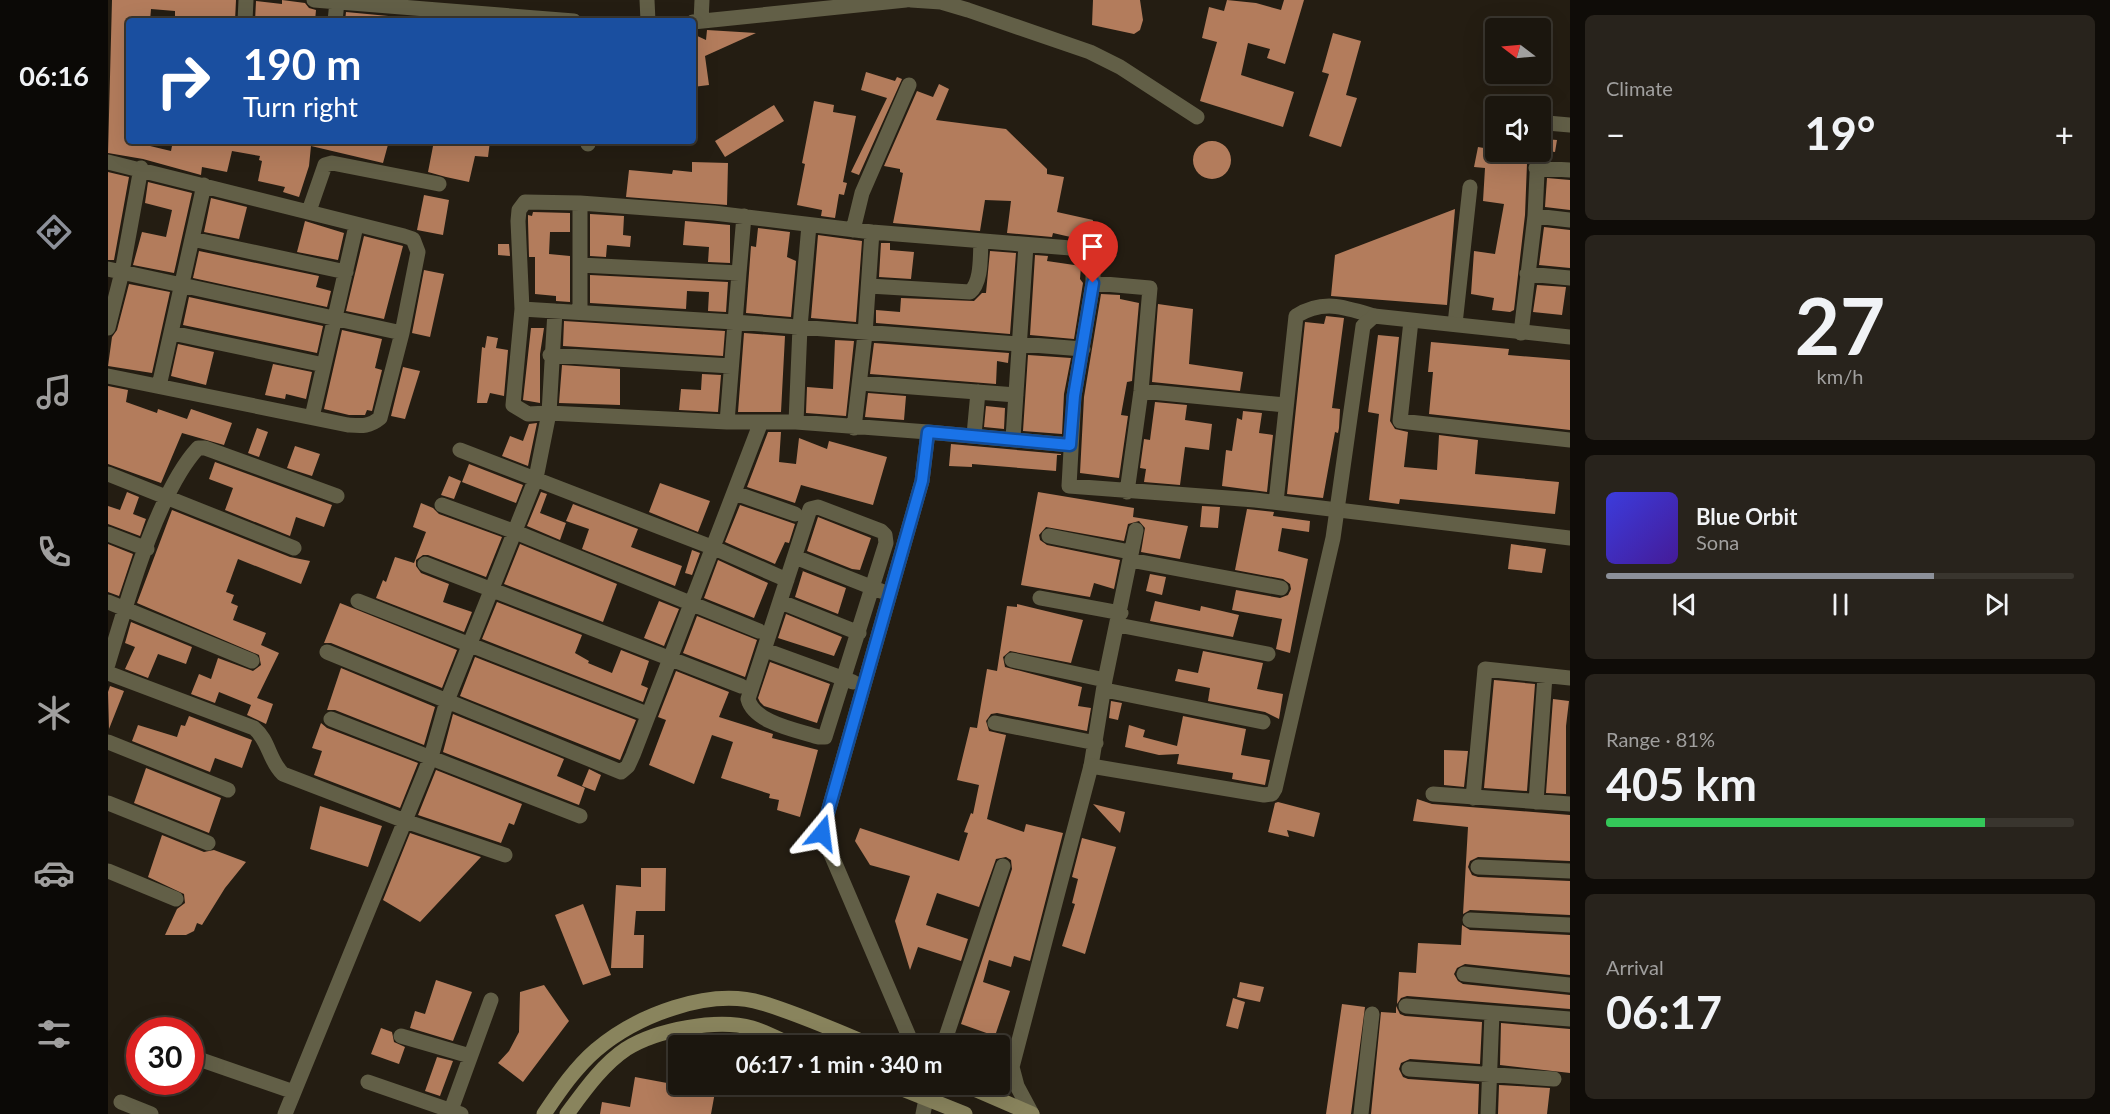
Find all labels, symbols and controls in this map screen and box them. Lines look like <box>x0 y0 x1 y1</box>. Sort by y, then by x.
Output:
north arrow <box>1485 18 1551 84</box>
map controls <box>1485 18 1551 162</box>
text: 190 m <box>243 39 361 89</box>
icon: right <box>144 42 222 120</box>
text: 06:16 <box>19 59 89 92</box>
text: Climate <box>1606 76 1673 100</box>
text: Turn right <box>243 90 358 123</box>
button: sound <box>1485 96 1551 162</box>
text: 19° <box>1805 106 1875 160</box>
text: − <box>1606 114 1625 154</box>
text: + <box>2055 114 2074 154</box>
icon: directions <box>33 211 75 253</box>
pin <box>1067 221 1118 283</box>
icon: arrive <box>1076 230 1109 263</box>
text: 27 <box>1795 278 1885 372</box>
text: km/h <box>1817 364 1863 388</box>
icon: music <box>33 371 75 413</box>
text: Blue Orbit <box>1696 503 1797 530</box>
text: Sona <box>1696 530 1739 554</box>
icon: phone <box>33 531 75 573</box>
icon: previous <box>1668 588 1701 621</box>
icon: pause <box>1824 588 1857 621</box>
icon: next <box>1980 588 2013 621</box>
icon: climate <box>33 692 75 734</box>
text: Range · 81% <box>1606 727 1715 751</box>
text: 405 km <box>1606 757 1757 811</box>
position arrow <box>790 801 854 865</box>
icon: car <box>33 852 75 894</box>
text: Arrival <box>1606 955 1664 979</box>
text: 06:17 <box>1606 985 1722 1039</box>
icon: filters <box>33 1013 75 1055</box>
speed limit sign: 30 <box>126 1017 204 1095</box>
text: 06:17 · 1 min · 340 m <box>736 1051 942 1078</box>

